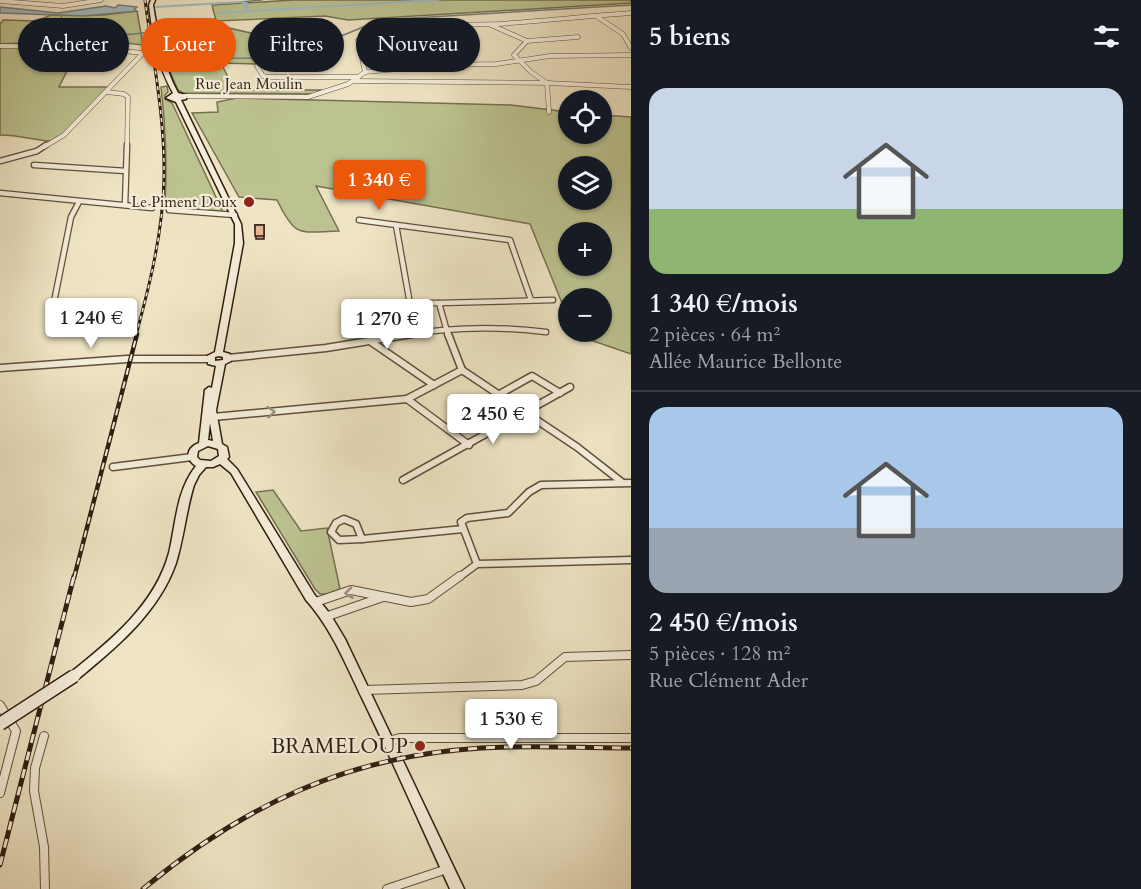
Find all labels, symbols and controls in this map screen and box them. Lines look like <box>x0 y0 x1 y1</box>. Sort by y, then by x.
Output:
chip: Acheter <box>18 18 129 72</box>
chip: Louer <box>141 18 236 72</box>
chip: Filtres <box>248 18 344 72</box>
chip: Nouveau <box>356 18 480 72</box>
text: 5 biens <box>649 19 730 54</box>
icon: filters <box>1090 20 1123 53</box>
street label: Rue Jean Moulin <box>195 74 303 94</box>
map controls <box>558 90 612 342</box>
button: locate <box>558 90 612 144</box>
icon: home <box>832 127 940 235</box>
button: layers <box>558 156 612 210</box>
pin: 1 340 € <box>324 160 434 211</box>
text: 1 340 € <box>347 166 411 193</box>
place label: Le Piment Doux <box>131 192 238 212</box>
marker: Le Piment Doux <box>242 195 256 209</box>
button: + <box>558 222 612 276</box>
text: 1 340 €/mois <box>649 286 798 321</box>
button: − <box>558 288 612 342</box>
pin: 1 240 € <box>36 298 146 349</box>
pin: 1 270 € <box>332 299 442 350</box>
text: 1 240 € <box>59 304 123 331</box>
text: 1 270 € <box>355 305 419 332</box>
text: 2 pièces · 64 m² <box>649 321 780 348</box>
text: Allée Maurice Bellonte <box>649 348 842 375</box>
pin: 2 450 € <box>438 394 548 445</box>
text: 2 450 € <box>461 400 525 427</box>
one-way arrow <box>266 406 275 419</box>
icon: home <box>832 446 940 554</box>
one-way arrow <box>344 586 354 599</box>
text: 2 450 €/mois <box>649 605 798 640</box>
text: 5 pièces · 128 m² <box>649 640 790 667</box>
text: Rue Clément Ader <box>649 667 808 694</box>
pin: 1 530 € <box>456 699 566 750</box>
text: 1 530 € <box>479 705 543 732</box>
place label: BRAMELOUP <box>271 732 408 761</box>
marker: BRAMELOUP <box>413 739 427 753</box>

